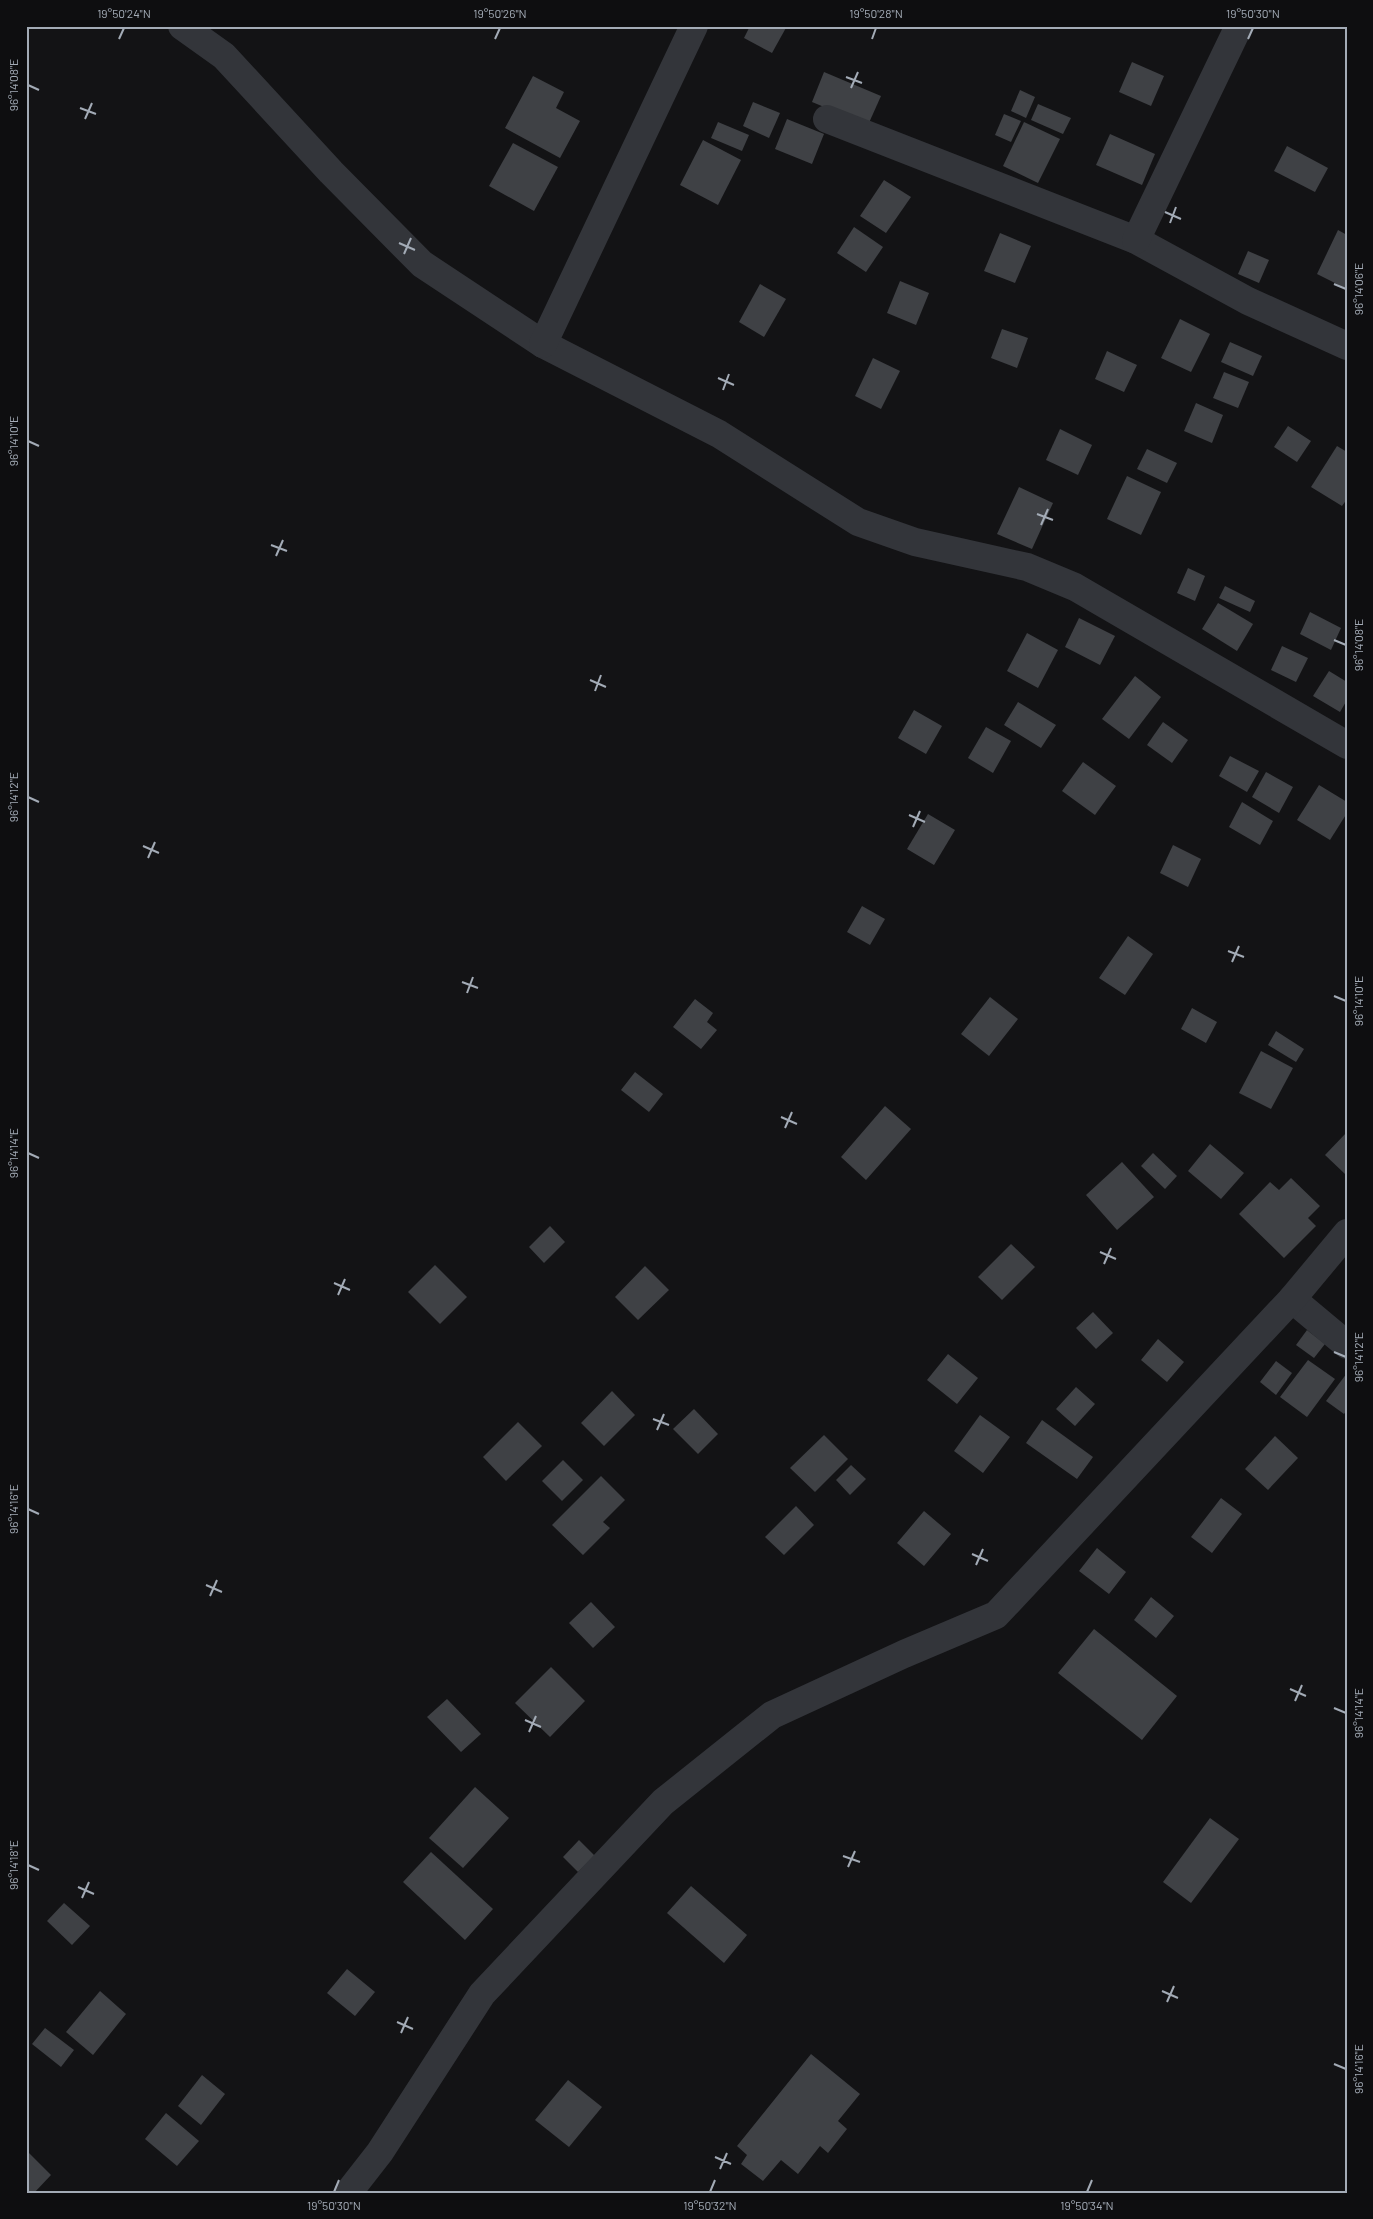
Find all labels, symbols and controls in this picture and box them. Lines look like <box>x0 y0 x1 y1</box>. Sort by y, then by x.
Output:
text: 19°50'24"N <box>97 6 151 20</box>
text: 19°50'26"N <box>473 6 527 20</box>
text: 19°50'28"N <box>849 6 903 20</box>
text: 19°50'30"N <box>1226 6 1280 20</box>
text: 96°14'08"E <box>6 59 20 111</box>
text: 96°14'06"E <box>1351 263 1365 315</box>
text: 96°14'10"E <box>6 416 20 466</box>
text: 96°14'08"E <box>1351 619 1365 671</box>
text: 96°14'12"E <box>6 772 20 822</box>
text: 96°14'10"E <box>1351 976 1365 1026</box>
text: 96°14'14"E <box>6 1128 20 1178</box>
text: 96°14'12"E <box>1351 1332 1365 1382</box>
text: 96°14'16"E <box>6 1484 20 1534</box>
text: 96°14'14"E <box>1351 1688 1365 1738</box>
text: 96°14'18"E <box>6 1840 20 1890</box>
text: 96°14'16"E <box>1351 2044 1365 2094</box>
text: 19°50'30"N <box>307 2198 361 2212</box>
text: 19°50'32"N <box>683 2198 737 2212</box>
text: 19°50'34"N <box>1060 2198 1114 2212</box>

